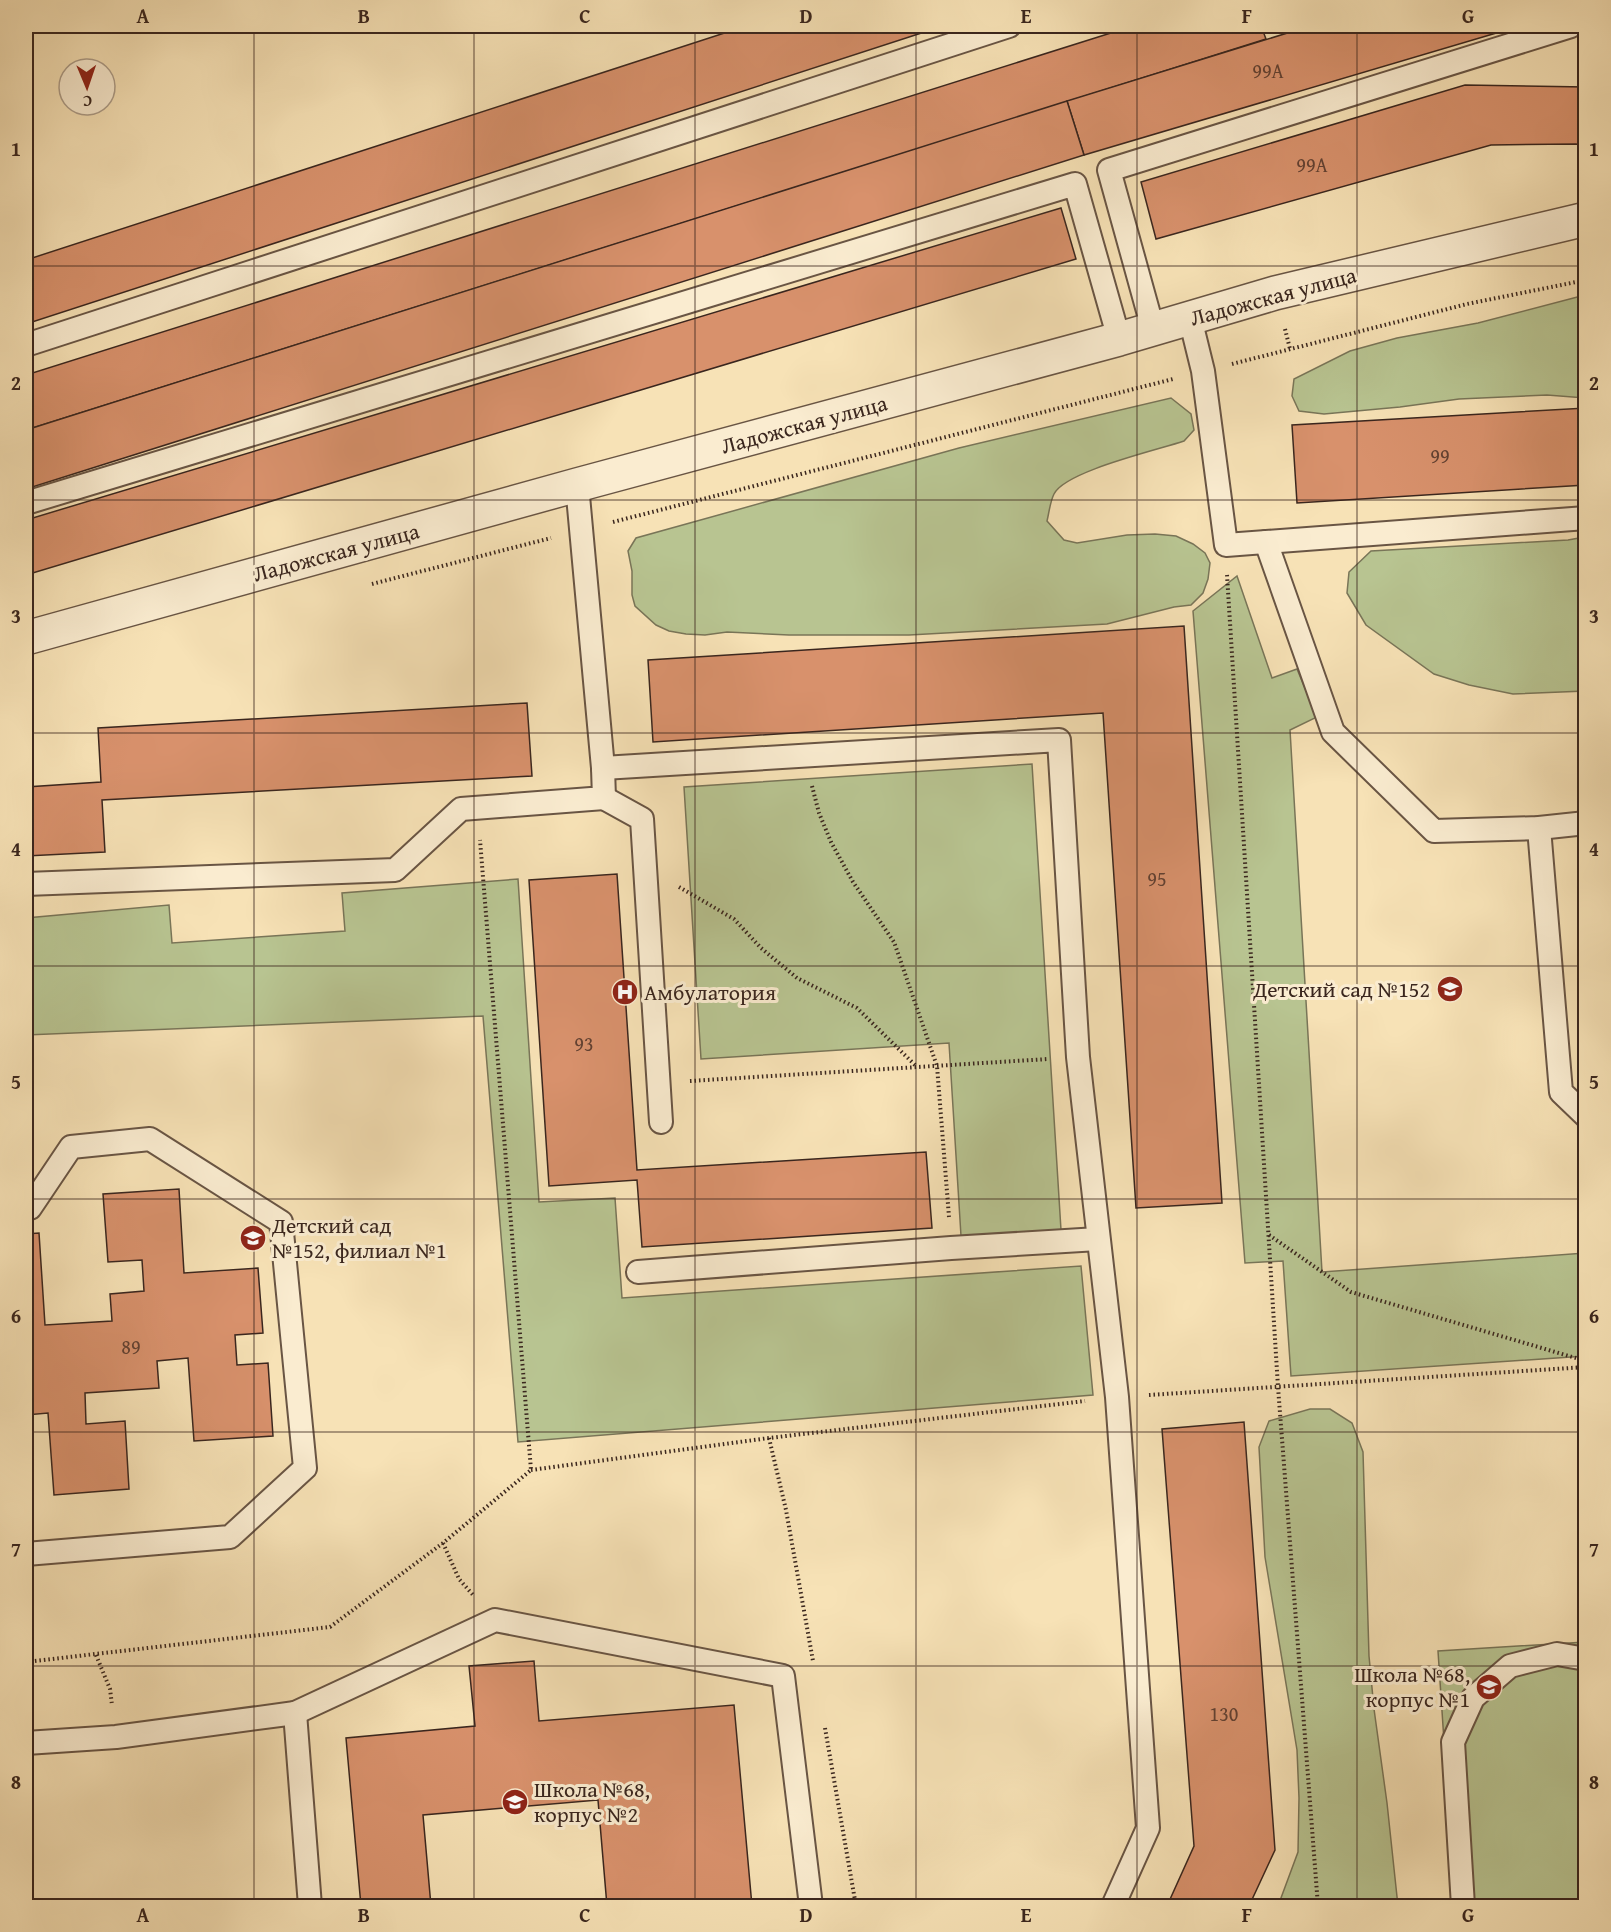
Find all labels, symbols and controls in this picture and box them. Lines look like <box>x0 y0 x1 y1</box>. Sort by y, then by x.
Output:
text: A <box>137 1 150 30</box>
text: B <box>358 1 370 30</box>
text: C <box>579 1 591 30</box>
text: D <box>799 1 813 30</box>
text: E <box>1021 1 1032 30</box>
text: F <box>1242 1 1252 30</box>
text: G <box>1462 1 1474 30</box>
house number: 99А <box>1252 56 1284 85</box>
north arrow <box>57 57 117 117</box>
text: С <box>83 90 92 114</box>
text: 1 <box>11 134 21 163</box>
text: 1 <box>1589 134 1599 163</box>
house number: 99А <box>1296 150 1328 179</box>
street label: Ладожская улица <box>1186 258 1360 334</box>
text: 2 <box>11 368 21 397</box>
text: 2 <box>1589 368 1599 397</box>
street label: Ладожская улица <box>717 386 891 462</box>
house number: 99 <box>1430 441 1450 470</box>
street label: Ладожская улица <box>249 514 423 590</box>
text: 3 <box>11 601 21 630</box>
text: 3 <box>1589 601 1599 630</box>
text: 4 <box>11 834 21 863</box>
text: 4 <box>1589 834 1599 863</box>
house number: 95 <box>1147 864 1167 893</box>
place label: Детский сад №152 <box>1252 973 1430 1005</box>
school or university icon: Детский сад №152 <box>1435 974 1465 1004</box>
place label: Амбулатория <box>644 976 776 1008</box>
hospital icon: Амбулатория <box>610 977 640 1007</box>
house number: 93 <box>574 1029 594 1058</box>
text: 5 <box>11 1067 21 1096</box>
text: 5 <box>1589 1067 1599 1096</box>
place label: Детский сад №152, филиал №1 <box>271 1209 447 1266</box>
school or university icon: Детский сад №152, филиал №1 <box>238 1223 268 1253</box>
text: 6 <box>11 1301 21 1330</box>
text: 6 <box>1589 1301 1599 1330</box>
house number: 89 <box>121 1332 141 1361</box>
text: 7 <box>11 1534 21 1563</box>
text: 7 <box>1589 1534 1599 1563</box>
place label: Школа №68, корпус №1 <box>1354 1658 1470 1715</box>
school or university icon: Школа №68, корпус №1 <box>1474 1672 1504 1702</box>
house number: 130 <box>1210 1699 1238 1728</box>
text: 8 <box>11 1767 21 1796</box>
text: 8 <box>1589 1767 1599 1796</box>
place label: Школа №68, корпус №2 <box>534 1773 650 1830</box>
school or university icon: Школа №68, корпус №2 <box>500 1787 530 1817</box>
text: A <box>137 1900 150 1929</box>
text: B <box>358 1900 370 1929</box>
text: C <box>579 1900 591 1929</box>
text: D <box>799 1900 813 1929</box>
text: E <box>1021 1900 1032 1929</box>
text: F <box>1242 1900 1252 1929</box>
text: G <box>1462 1900 1474 1929</box>

